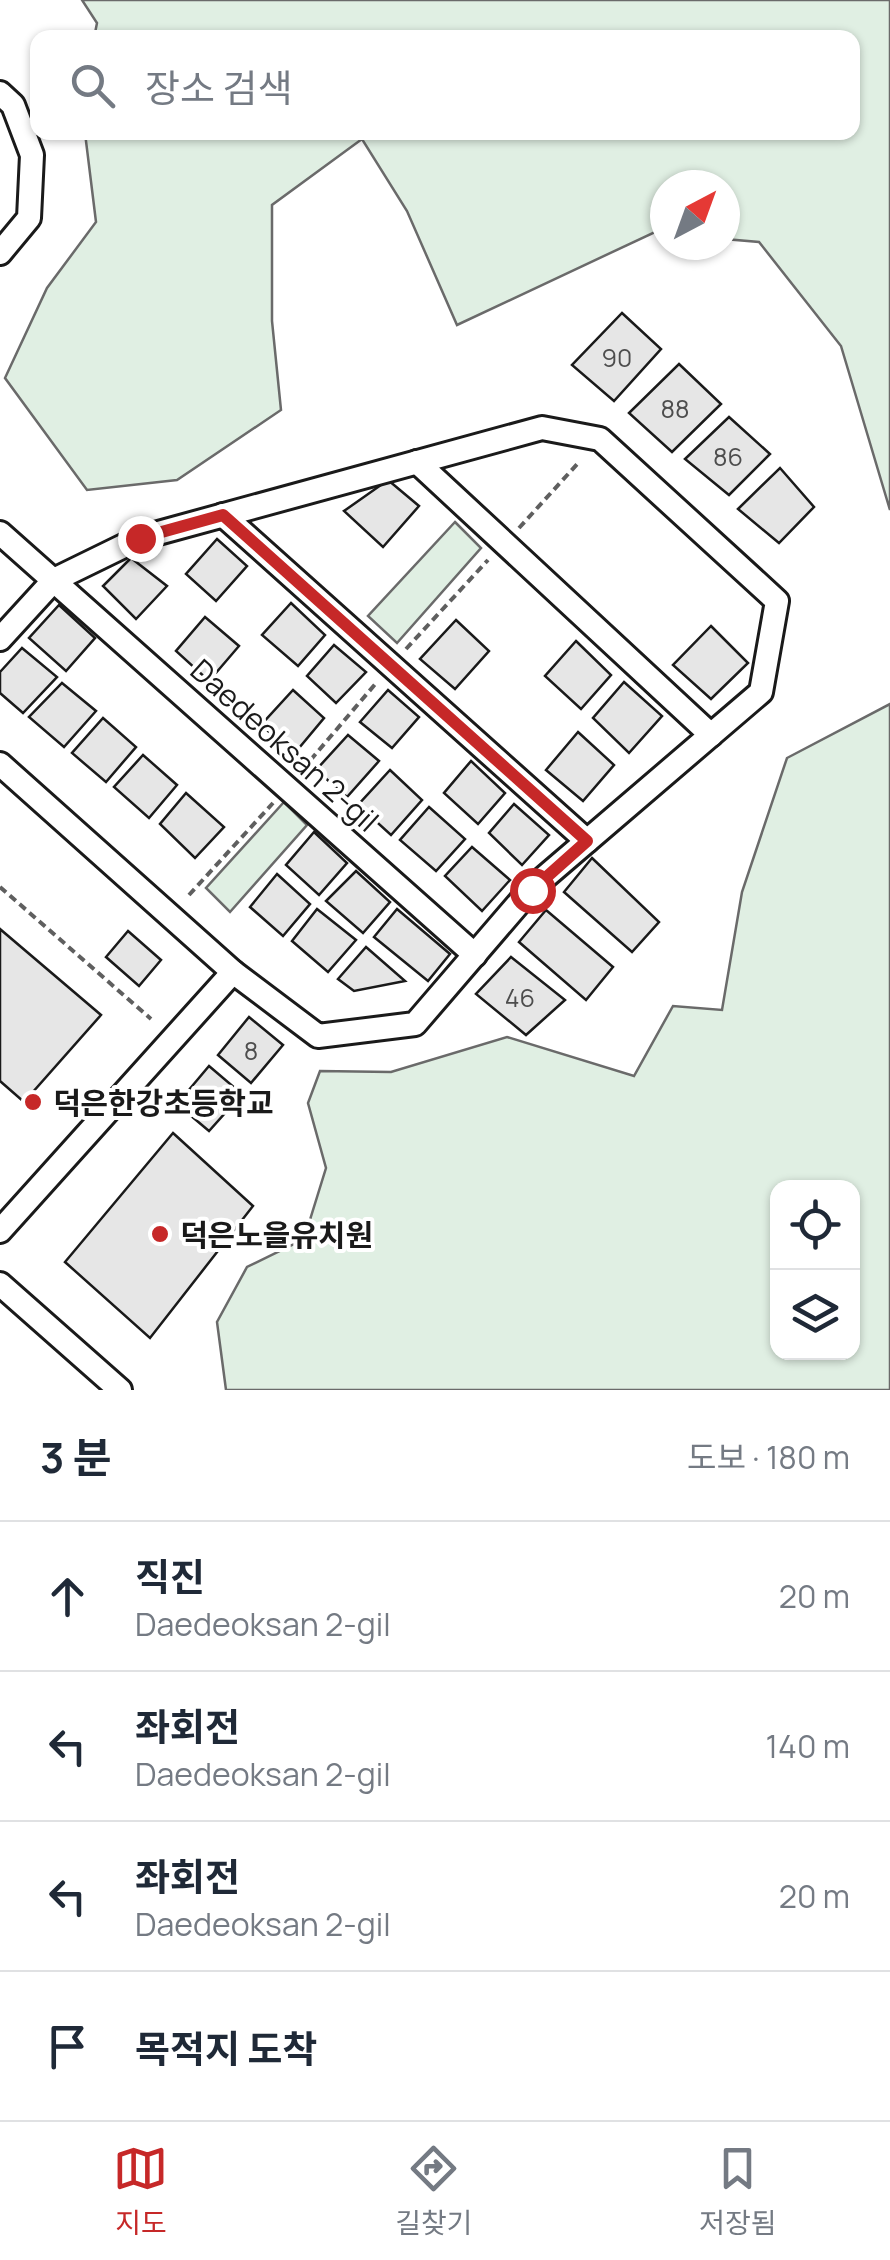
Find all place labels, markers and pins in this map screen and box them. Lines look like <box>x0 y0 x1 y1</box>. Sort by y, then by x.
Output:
place label: 덕은한강초등학교 <box>53 1082 274 1123</box>
marker: 덕은한강초등학교 <box>22 1091 44 1113</box>
place label: 덕은노을유치원 <box>180 1214 373 1255</box>
marker: 덕은노을유치원 <box>149 1223 171 1245</box>

